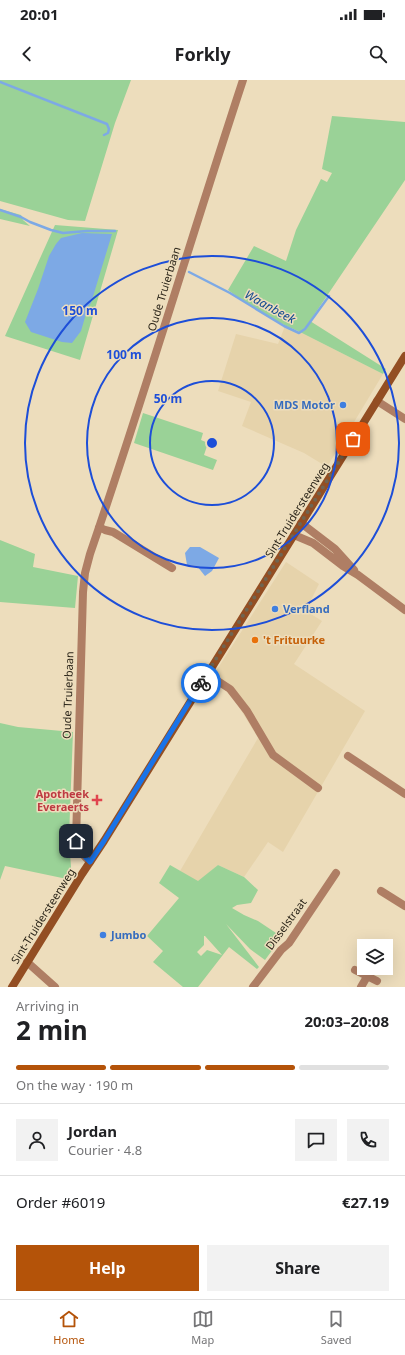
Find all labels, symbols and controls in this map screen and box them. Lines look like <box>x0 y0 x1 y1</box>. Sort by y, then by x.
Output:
text: 20:01 <box>20 4 59 24</box>
text: Forkly <box>175 42 230 66</box>
icon: back <box>16 43 38 65</box>
icon: search <box>367 43 389 65</box>
street label: Oude Truierbaan <box>144 245 184 333</box>
water label: Waanbeek <box>242 286 300 328</box>
text: 150 m <box>62 302 98 319</box>
text: 100 m <box>106 346 142 363</box>
text: 50 m <box>154 390 182 407</box>
place label: MDS Motor <box>274 397 335 412</box>
marker: MDS Motor <box>338 400 348 410</box>
pin <box>336 422 370 456</box>
icon: bag <box>342 428 364 450</box>
centre of rings <box>205 436 219 450</box>
street label: Sint-Truidersteenweg <box>261 459 332 560</box>
place label: Verfland <box>283 601 330 616</box>
marker: Verfland <box>270 604 280 614</box>
place label: 't Frituurke <box>263 632 326 647</box>
marker: 't Frituurke <box>250 635 260 645</box>
street label: Oude Truierbaan <box>58 651 77 739</box>
courier <box>181 663 221 703</box>
icon: bike <box>190 672 212 694</box>
place label: Apotheek Everaerts <box>36 786 89 814</box>
marker: Apotheek Everaerts <box>92 795 102 805</box>
pin <box>59 824 93 858</box>
icon: home <box>65 830 87 852</box>
street label: Sint-Truidersteenweg <box>7 865 78 966</box>
street label: Disselstraat <box>262 895 309 953</box>
place label: Jumbo <box>110 927 146 942</box>
marker: Jumbo <box>98 930 108 940</box>
map controls <box>357 939 393 975</box>
button: layers <box>357 939 393 975</box>
text: Arriving in <box>16 997 79 1015</box>
text: 20:03–20:08 <box>304 1011 389 1031</box>
text: 2 min <box>16 1012 88 1048</box>
text: On the way · 190 m <box>16 1076 133 1094</box>
button: person <box>16 1119 58 1161</box>
button: chat <box>295 1119 337 1161</box>
button: phone <box>347 1119 389 1161</box>
text: Jordan <box>68 1121 117 1141</box>
text: Courier · 4.8 <box>68 1141 142 1159</box>
text: Order #6019 <box>16 1192 105 1212</box>
text: €27.19 <box>342 1192 389 1212</box>
button: Help <box>16 1245 199 1291</box>
button: Share <box>207 1245 389 1291</box>
tab: Home <box>53 1308 85 1347</box>
tab: Map <box>191 1308 214 1347</box>
tab: Saved <box>321 1308 352 1347</box>

